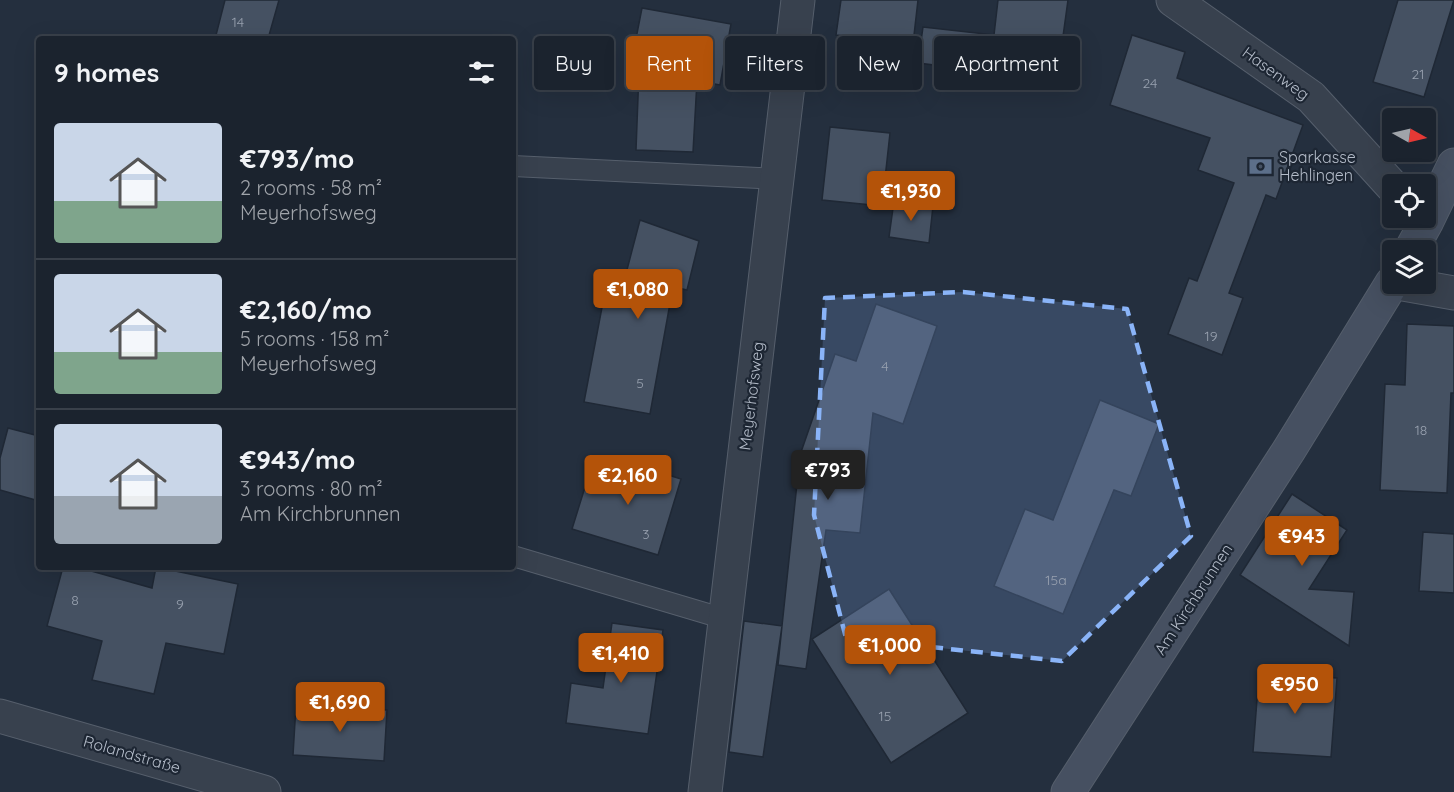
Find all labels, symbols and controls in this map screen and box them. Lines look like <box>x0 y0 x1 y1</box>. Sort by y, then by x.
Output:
house number: 14 <box>232 13 244 31</box>
chip: Buy <box>534 36 614 90</box>
chip: Rent <box>626 36 713 90</box>
chip: Filters <box>725 36 825 90</box>
chip: New <box>837 36 922 90</box>
chip: Apartment <box>934 36 1080 90</box>
street label: Hasenweg <box>1239 42 1313 104</box>
text: 9 homes <box>54 56 159 89</box>
icon: filters <box>465 56 498 89</box>
house number: 21 <box>1412 65 1424 83</box>
house number: 24 <box>1143 74 1157 92</box>
north arrow <box>1382 108 1436 162</box>
map controls <box>1382 108 1436 294</box>
text: €793/mo <box>240 142 354 175</box>
icon: home <box>102 147 174 219</box>
place label: Sparkasse Hehlingen <box>1279 147 1356 185</box>
bank icon: Sparkasse Hehlingen <box>1248 153 1274 179</box>
pin: €1,930 <box>862 171 960 222</box>
button: locate <box>1382 174 1436 228</box>
text: 2 rooms · 58 m² <box>240 175 382 200</box>
text: €1,930 <box>881 178 941 203</box>
text: Meyerhofsweg <box>240 200 377 225</box>
button: layers <box>1382 240 1436 294</box>
pin: €1,080 <box>589 269 687 320</box>
text: €1,080 <box>607 276 669 301</box>
text: €2,160/mo <box>240 293 372 326</box>
icon: home <box>102 298 174 370</box>
text: 5 rooms · 158 m² <box>240 326 389 351</box>
house number: 19 <box>1205 327 1218 345</box>
street label: Meyerhofsweg <box>734 340 768 452</box>
text: Meyerhofsweg <box>240 351 377 376</box>
house number: 4 <box>881 357 889 375</box>
house number: 5 <box>636 374 644 392</box>
house number: 18 <box>1415 421 1427 439</box>
text: €943/mo <box>240 443 355 476</box>
icon: home <box>102 448 174 520</box>
pin: €793 <box>792 450 864 501</box>
pin: €2,160 <box>579 455 677 506</box>
text: €793 <box>805 457 851 482</box>
text: €2,160 <box>598 462 658 487</box>
text: 3 rooms · 80 m² <box>240 476 383 501</box>
text: Am Kirchbrunnen <box>240 501 401 526</box>
pin: €943 <box>1266 516 1338 567</box>
text: €943 <box>1279 523 1325 548</box>
house number: 3 <box>642 525 650 543</box>
street label: Am Kirchbrunnen <box>1150 540 1236 658</box>
house number: 15a <box>1045 571 1067 589</box>
house number: 8 <box>71 591 79 609</box>
house number: 9 <box>176 595 184 613</box>
pin: €1,000 <box>841 625 939 676</box>
text: €1,000 <box>859 632 921 657</box>
pin: €1,410 <box>572 633 670 684</box>
text: €1,410 <box>592 640 650 665</box>
pin: €950 <box>1259 664 1331 715</box>
text: €950 <box>1271 671 1319 696</box>
pin: €1,690 <box>291 682 389 733</box>
text: €1,690 <box>310 689 370 714</box>
house number: 15 <box>879 707 891 725</box>
street label: Rolandstraße <box>81 731 183 777</box>

